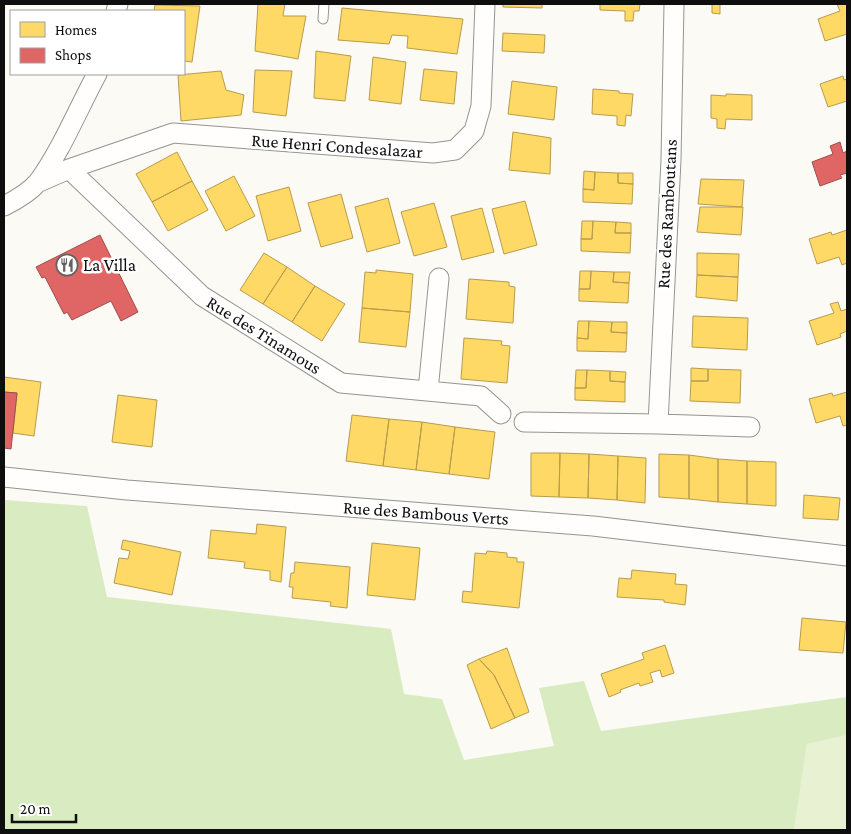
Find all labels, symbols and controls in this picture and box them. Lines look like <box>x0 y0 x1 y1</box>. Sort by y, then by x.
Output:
legend <box>10 10 185 75</box>
text: Homes <box>55 22 97 38</box>
text: Shops <box>55 47 91 64</box>
street label: Rue Henri Condesalazar <box>251 130 424 162</box>
street label: Rue des Ramboutans <box>653 139 681 289</box>
restaurant icon: La Villa <box>55 253 79 277</box>
place label: La Villa <box>83 255 136 275</box>
street label: Rue des Tinamous <box>203 292 325 378</box>
street label: Rue des Bambous Verts <box>343 497 509 529</box>
scale bar <box>12 792 76 824</box>
text: 20 m <box>20 801 51 817</box>

